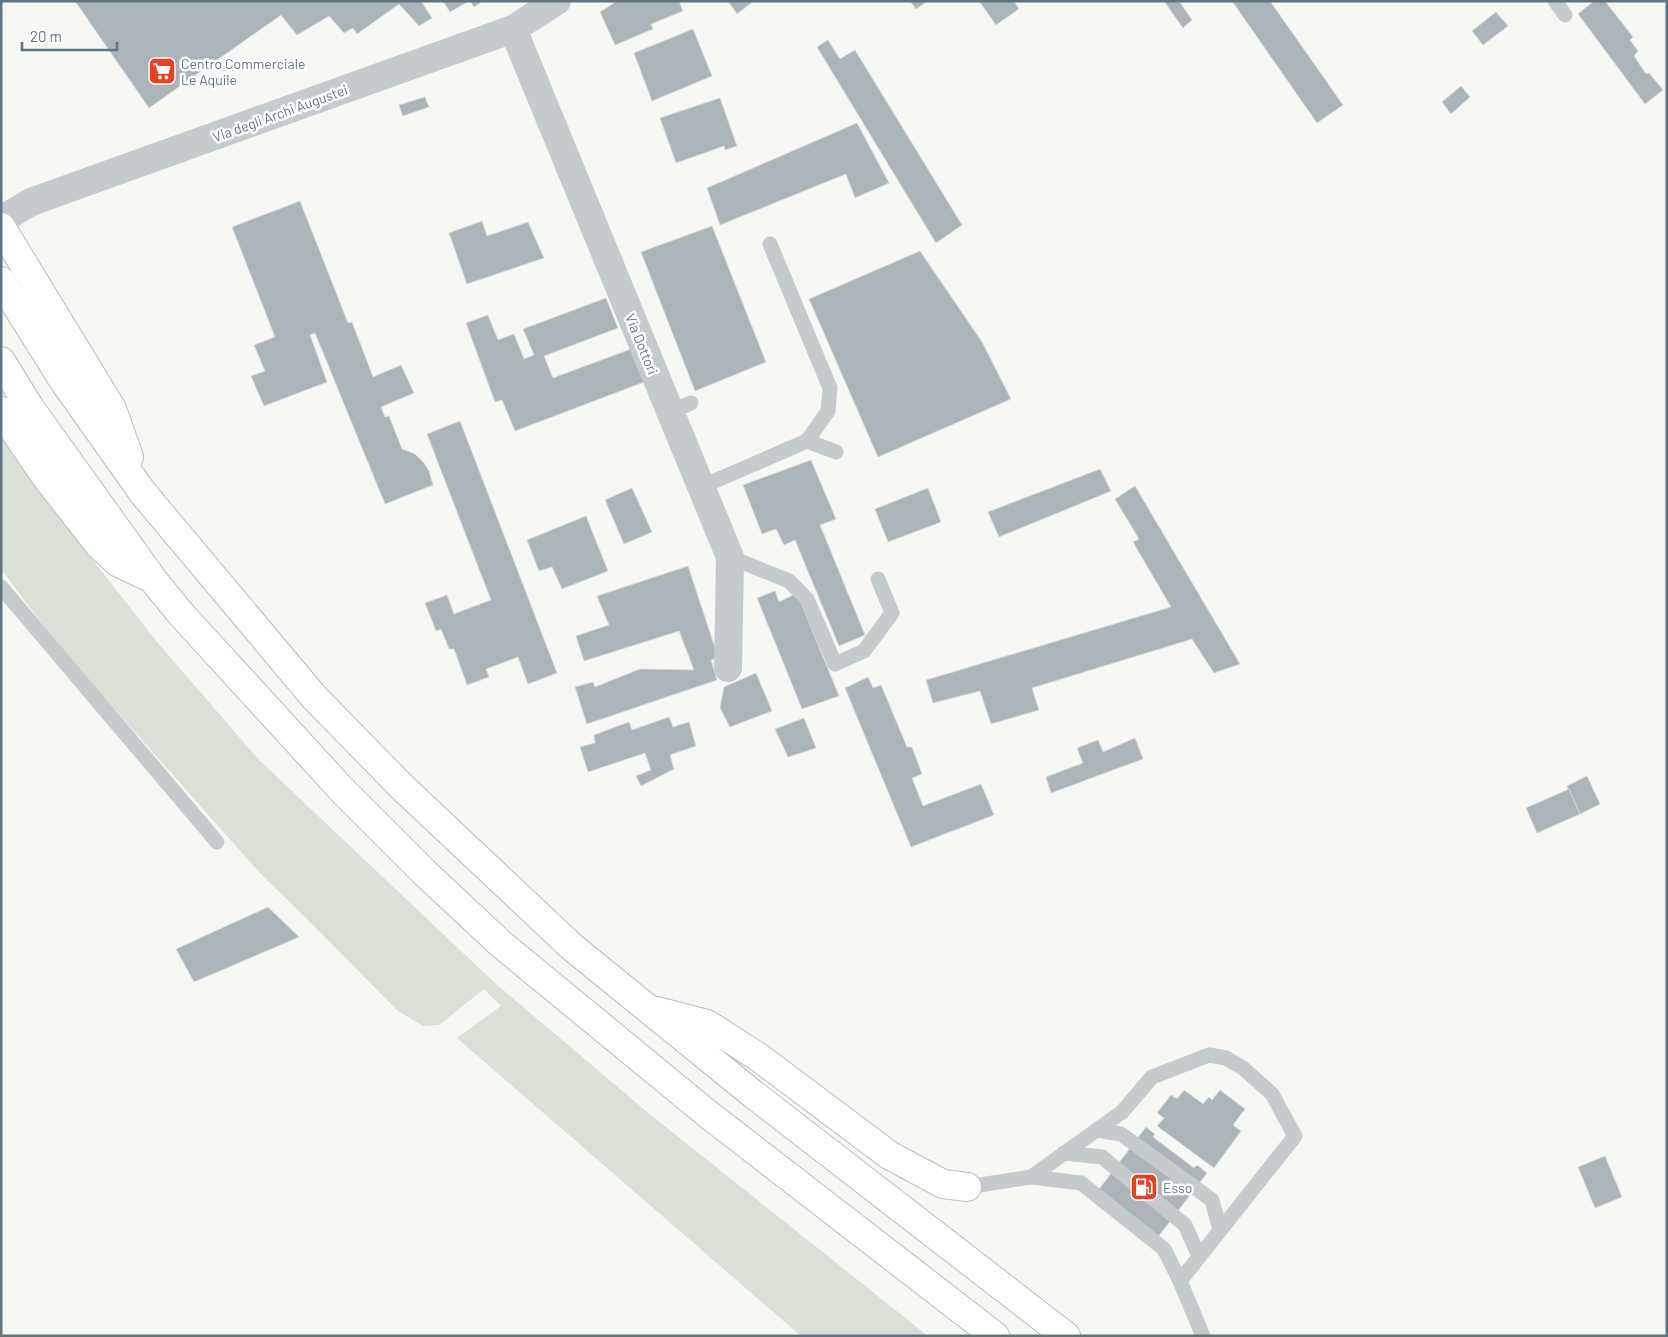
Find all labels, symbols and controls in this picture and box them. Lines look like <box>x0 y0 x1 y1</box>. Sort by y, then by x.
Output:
scale bar <box>22 20 118 52</box>
text: 20 m <box>30 27 62 45</box>
place label: Centro Commerciale Le Aquile <box>181 55 305 88</box>
supermarket icon: Centro Commerciale Le Aquile <box>147 56 177 86</box>
street label: Via degli Archi Augustei <box>210 81 350 145</box>
street label: Via Dottori <box>622 311 662 377</box>
fuel station icon: Esso <box>1129 1172 1159 1202</box>
place label: Esso <box>1163 1179 1192 1196</box>

